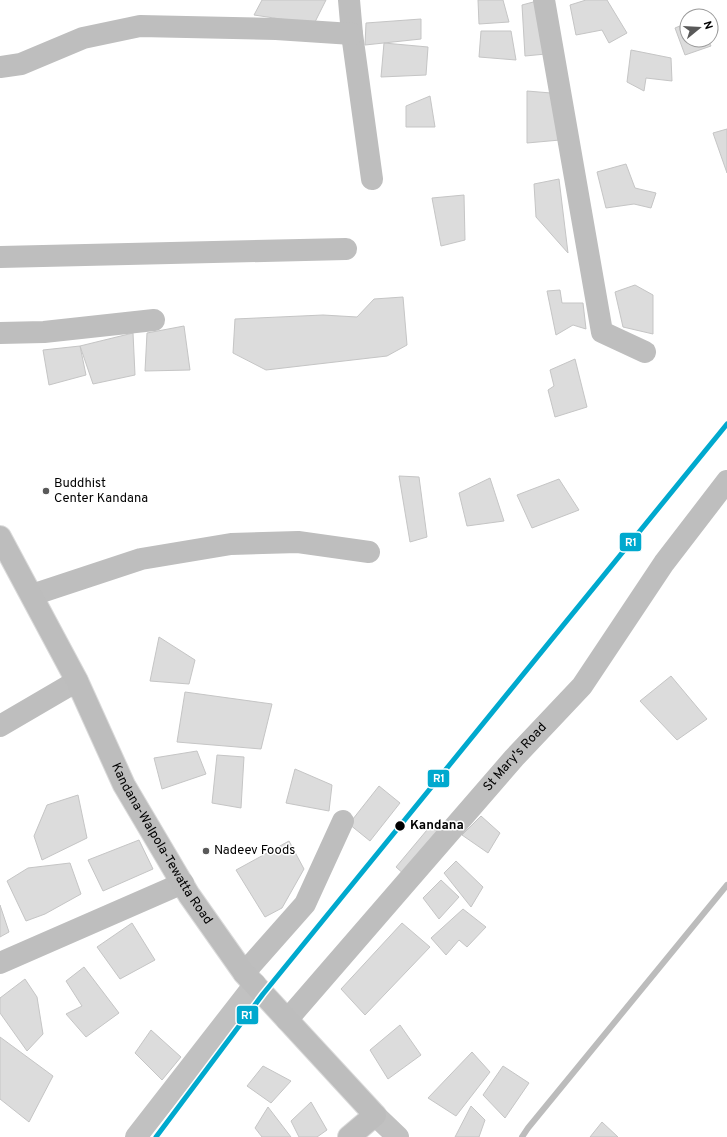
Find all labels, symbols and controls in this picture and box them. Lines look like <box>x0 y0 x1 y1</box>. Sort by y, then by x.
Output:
north arrow <box>679 8 719 48</box>
text: N <box>700 19 715 31</box>
place label: Buddhist Center Kandana <box>54 476 148 507</box>
marker: Buddhist Center Kandana <box>41 486 51 496</box>
line badge: R1 <box>619 532 642 552</box>
text: R1 <box>625 536 637 550</box>
street label: St Mary's Road <box>480 720 551 795</box>
street label: Kandana-Walpola-Tewatta Road <box>107 761 215 928</box>
line badge: R1 <box>427 769 450 788</box>
text: R1 <box>433 772 445 786</box>
place label: Kandana <box>410 818 464 834</box>
marker: Kandana <box>393 819 407 833</box>
place label: Nadeev Foods <box>214 843 295 859</box>
marker: Nadeev Foods <box>201 846 211 856</box>
line badge: R1 <box>236 1005 259 1025</box>
text: R1 <box>241 1009 253 1023</box>

